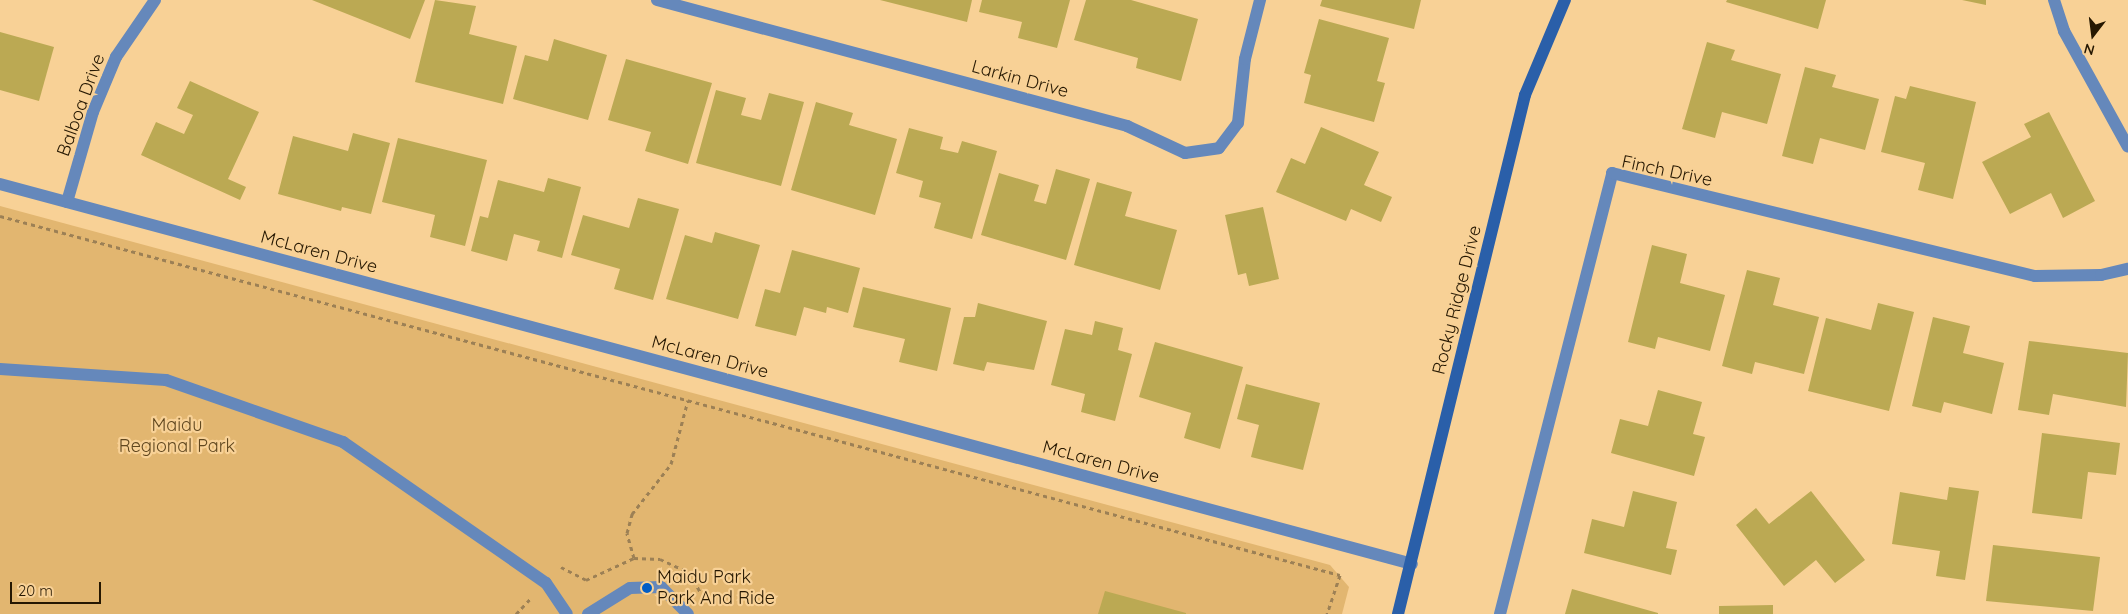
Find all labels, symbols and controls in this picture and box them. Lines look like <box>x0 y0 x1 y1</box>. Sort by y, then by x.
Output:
north arrow <box>2068 10 2118 60</box>
text: N <box>2082 39 2096 60</box>
street label: Balboa Drive <box>52 51 110 159</box>
street label: Larkin Drive <box>969 56 1071 102</box>
street label: Finch Drive <box>1620 151 1714 191</box>
street label: Rocky Ridge Drive <box>1428 223 1486 377</box>
street label: McLaren Drive <box>258 226 380 278</box>
street label: McLaren Drive <box>649 331 771 383</box>
park label: Maidu Regional Park <box>119 415 235 458</box>
street label: McLaren Drive <box>1040 436 1162 488</box>
place label: Maidu Park Park And Ride <box>657 567 775 610</box>
scale bar <box>12 572 104 604</box>
text: 20 m <box>18 581 53 600</box>
marker: Maidu Park Park And Ride <box>641 582 653 594</box>

